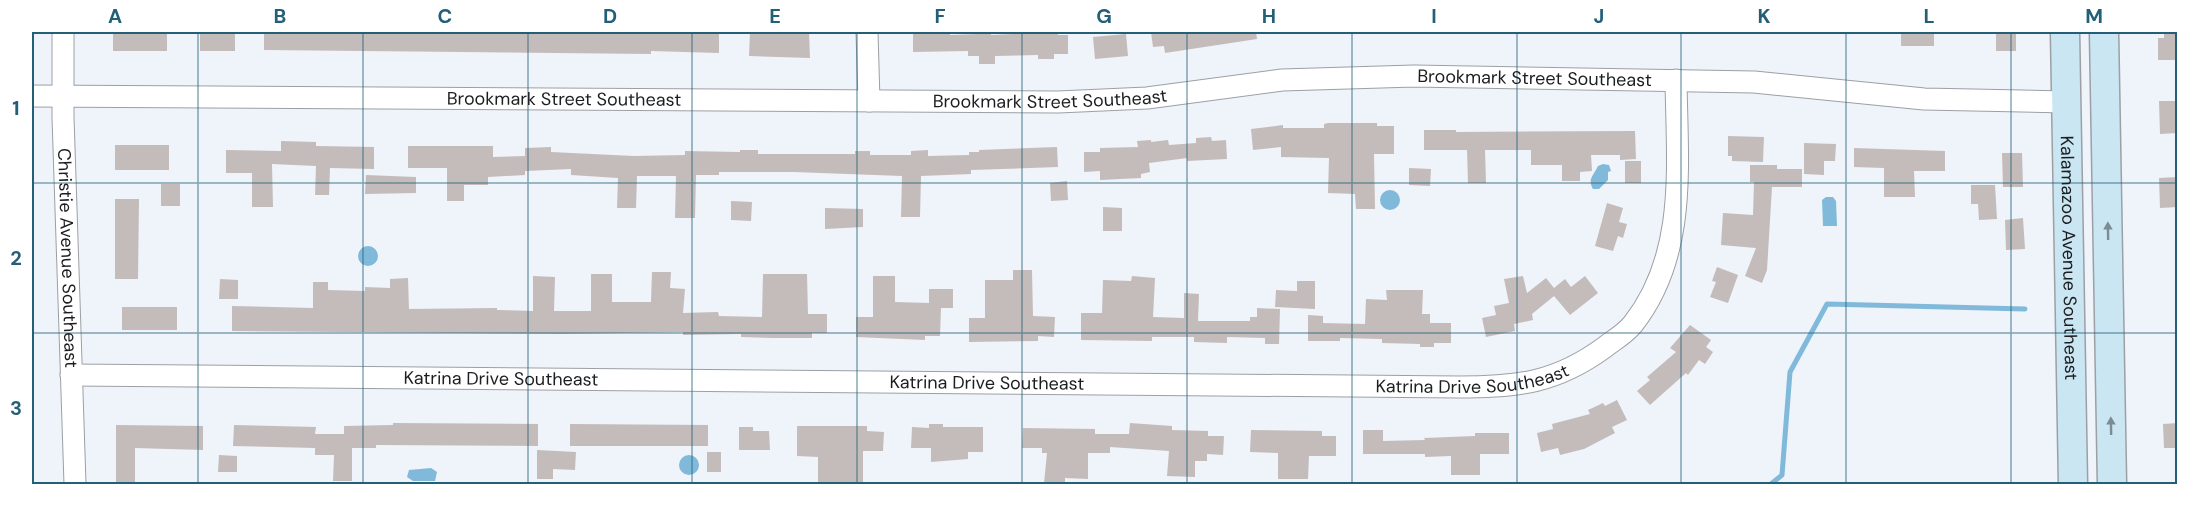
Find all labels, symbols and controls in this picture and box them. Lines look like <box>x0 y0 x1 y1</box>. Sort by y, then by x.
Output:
text: A <box>108 3 122 29</box>
text: B <box>274 3 286 29</box>
text: C <box>438 3 452 29</box>
text: D <box>603 3 617 29</box>
text: E <box>769 3 781 29</box>
text: F <box>934 3 946 29</box>
text: G <box>1096 3 1112 29</box>
text: H <box>1262 3 1276 29</box>
text: I <box>1431 3 1437 29</box>
text: J <box>1594 3 1604 29</box>
text: K <box>1757 3 1771 29</box>
text: L <box>1923 3 1935 29</box>
text: M <box>2085 3 2103 29</box>
street label: Brookmark Street Southeast <box>1417 64 1652 92</box>
street label: Brookmark Street Southeast <box>933 83 1169 114</box>
street label: Brookmark Street Southeast <box>447 86 681 112</box>
text: 1 <box>12 95 20 121</box>
street label: Kalamazoo Avenue Southeast <box>2055 135 2083 380</box>
street label: Christie Avenue Southeast <box>52 148 83 368</box>
one-way arrow <box>2103 222 2113 241</box>
text: 2 <box>10 245 22 271</box>
street label: Katrina Drive Southeast <box>1375 358 1573 399</box>
street label: Katrina Drive Southeast <box>404 366 598 392</box>
street label: Katrina Drive Southeast <box>889 370 1084 396</box>
text: 3 <box>10 395 22 421</box>
one-way arrow <box>2106 417 2116 436</box>

